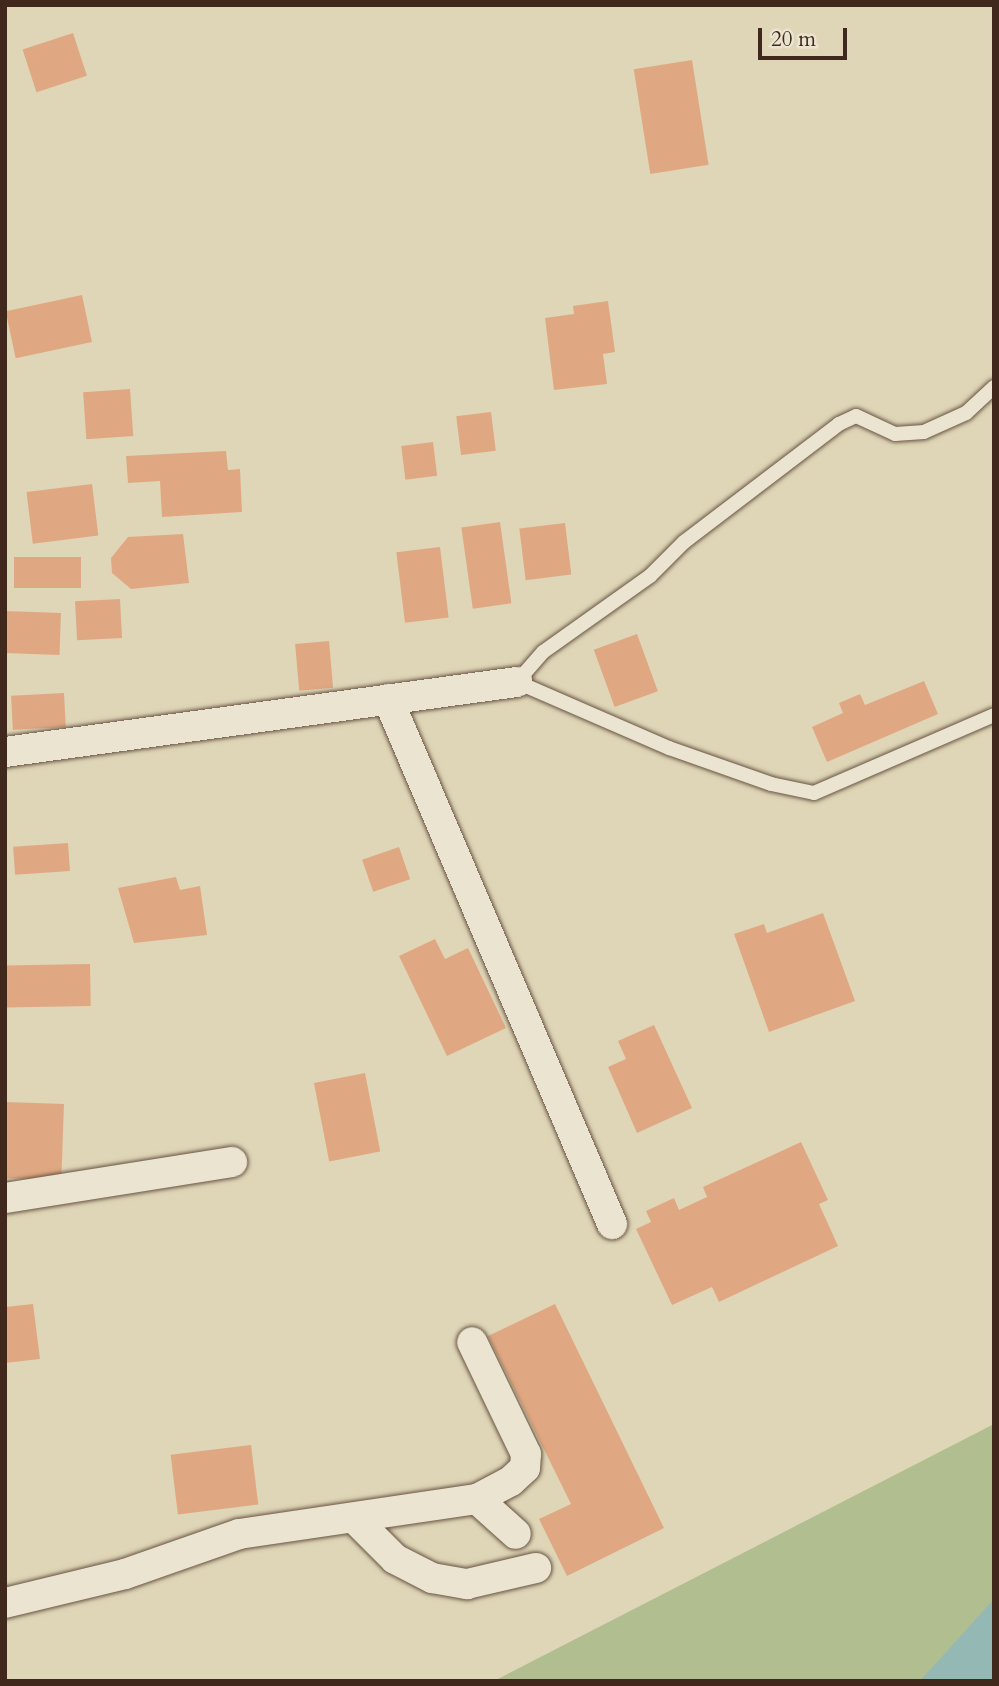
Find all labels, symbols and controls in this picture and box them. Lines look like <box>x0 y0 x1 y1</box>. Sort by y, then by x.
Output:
scale bar <box>761 14 850 58</box>
text: 20 m <box>771 25 816 54</box>

